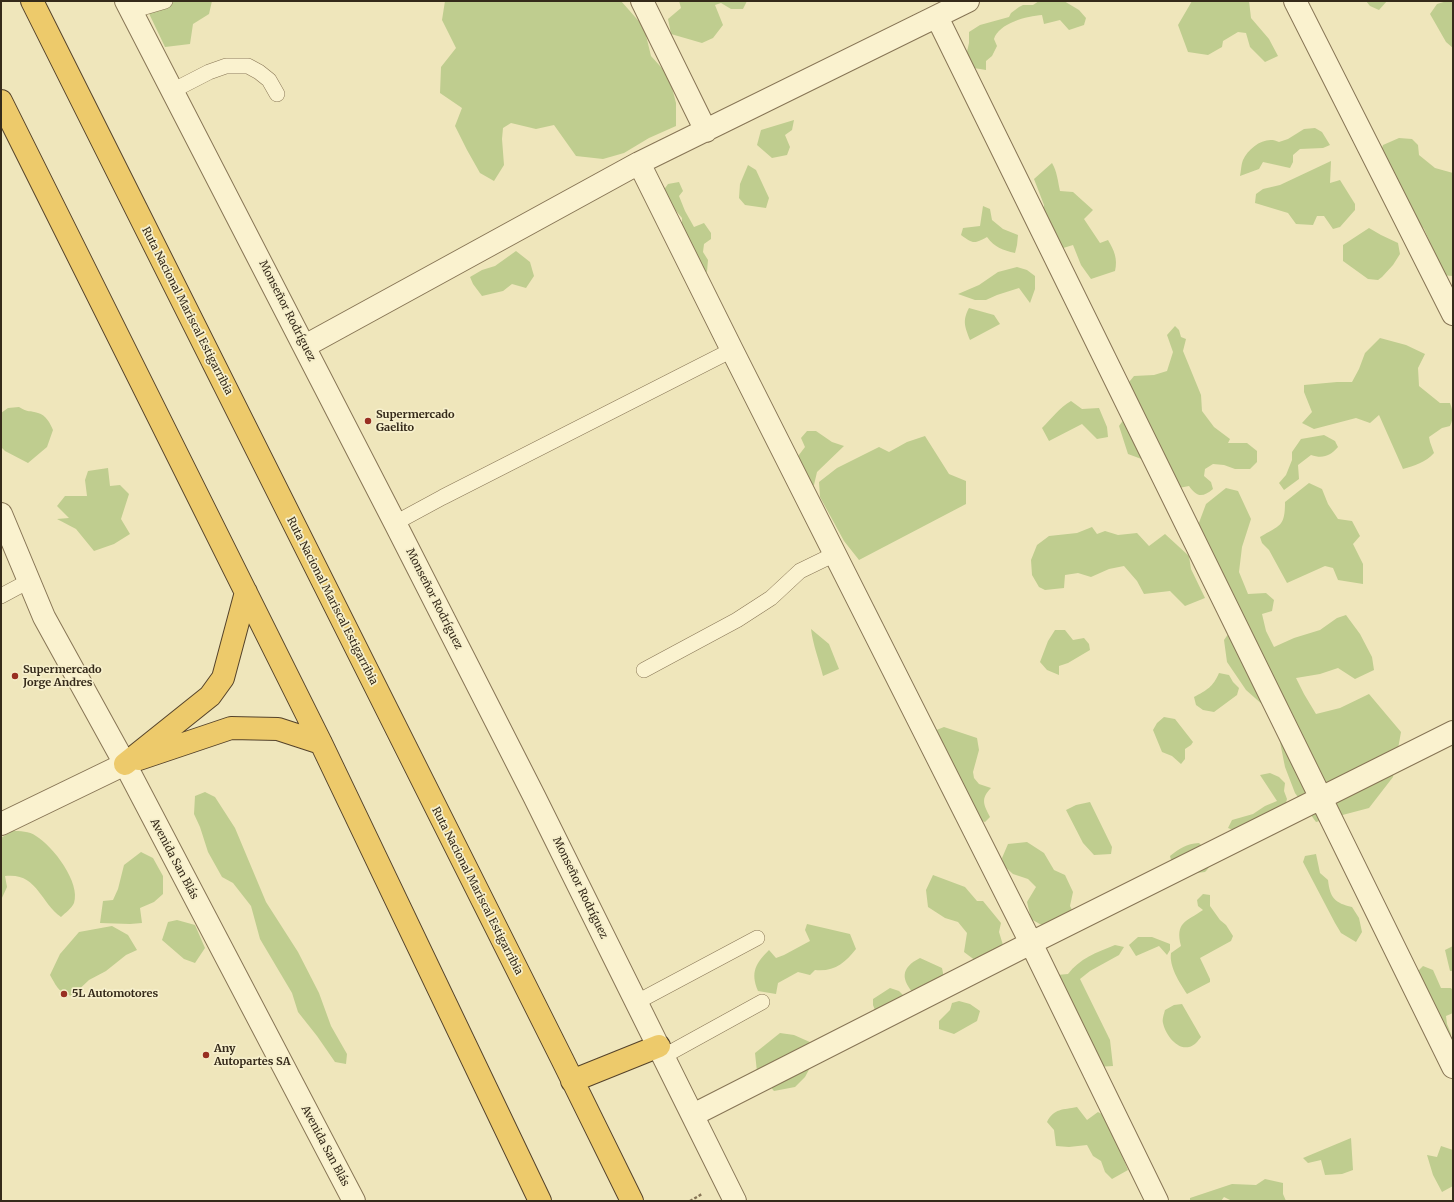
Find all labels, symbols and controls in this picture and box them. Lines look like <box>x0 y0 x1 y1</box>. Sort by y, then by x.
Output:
street label: Ruta Nacional Mariscal Estigarribia <box>139 225 235 397</box>
street label: Monseñor Rodríguez <box>256 258 318 364</box>
place label: Supermercado Gaelito <box>376 408 455 434</box>
marker: Supermercado Gaelito <box>363 416 373 426</box>
street label: Ruta Nacional Mariscal Estigarribia <box>284 515 380 687</box>
street label: Monseñor Rodríguez <box>403 546 465 652</box>
place label: Supermercado Jorge Andres <box>23 663 102 689</box>
marker: Supermercado Jorge Andres <box>10 671 20 681</box>
street label: Ruta Nacional Mariscal Estigarribia <box>429 805 525 977</box>
street label: Avenida San Blás <box>147 816 201 902</box>
street label: Monseñor Rodríguez <box>550 835 610 941</box>
place label: 5L Automotores <box>72 987 158 1001</box>
marker: 5L Automotores <box>59 989 69 999</box>
place label: Any Autopartes SA <box>214 1042 290 1068</box>
marker: Any Autopartes SA <box>201 1050 211 1060</box>
street label: Avenida San Blás <box>298 1103 352 1189</box>

